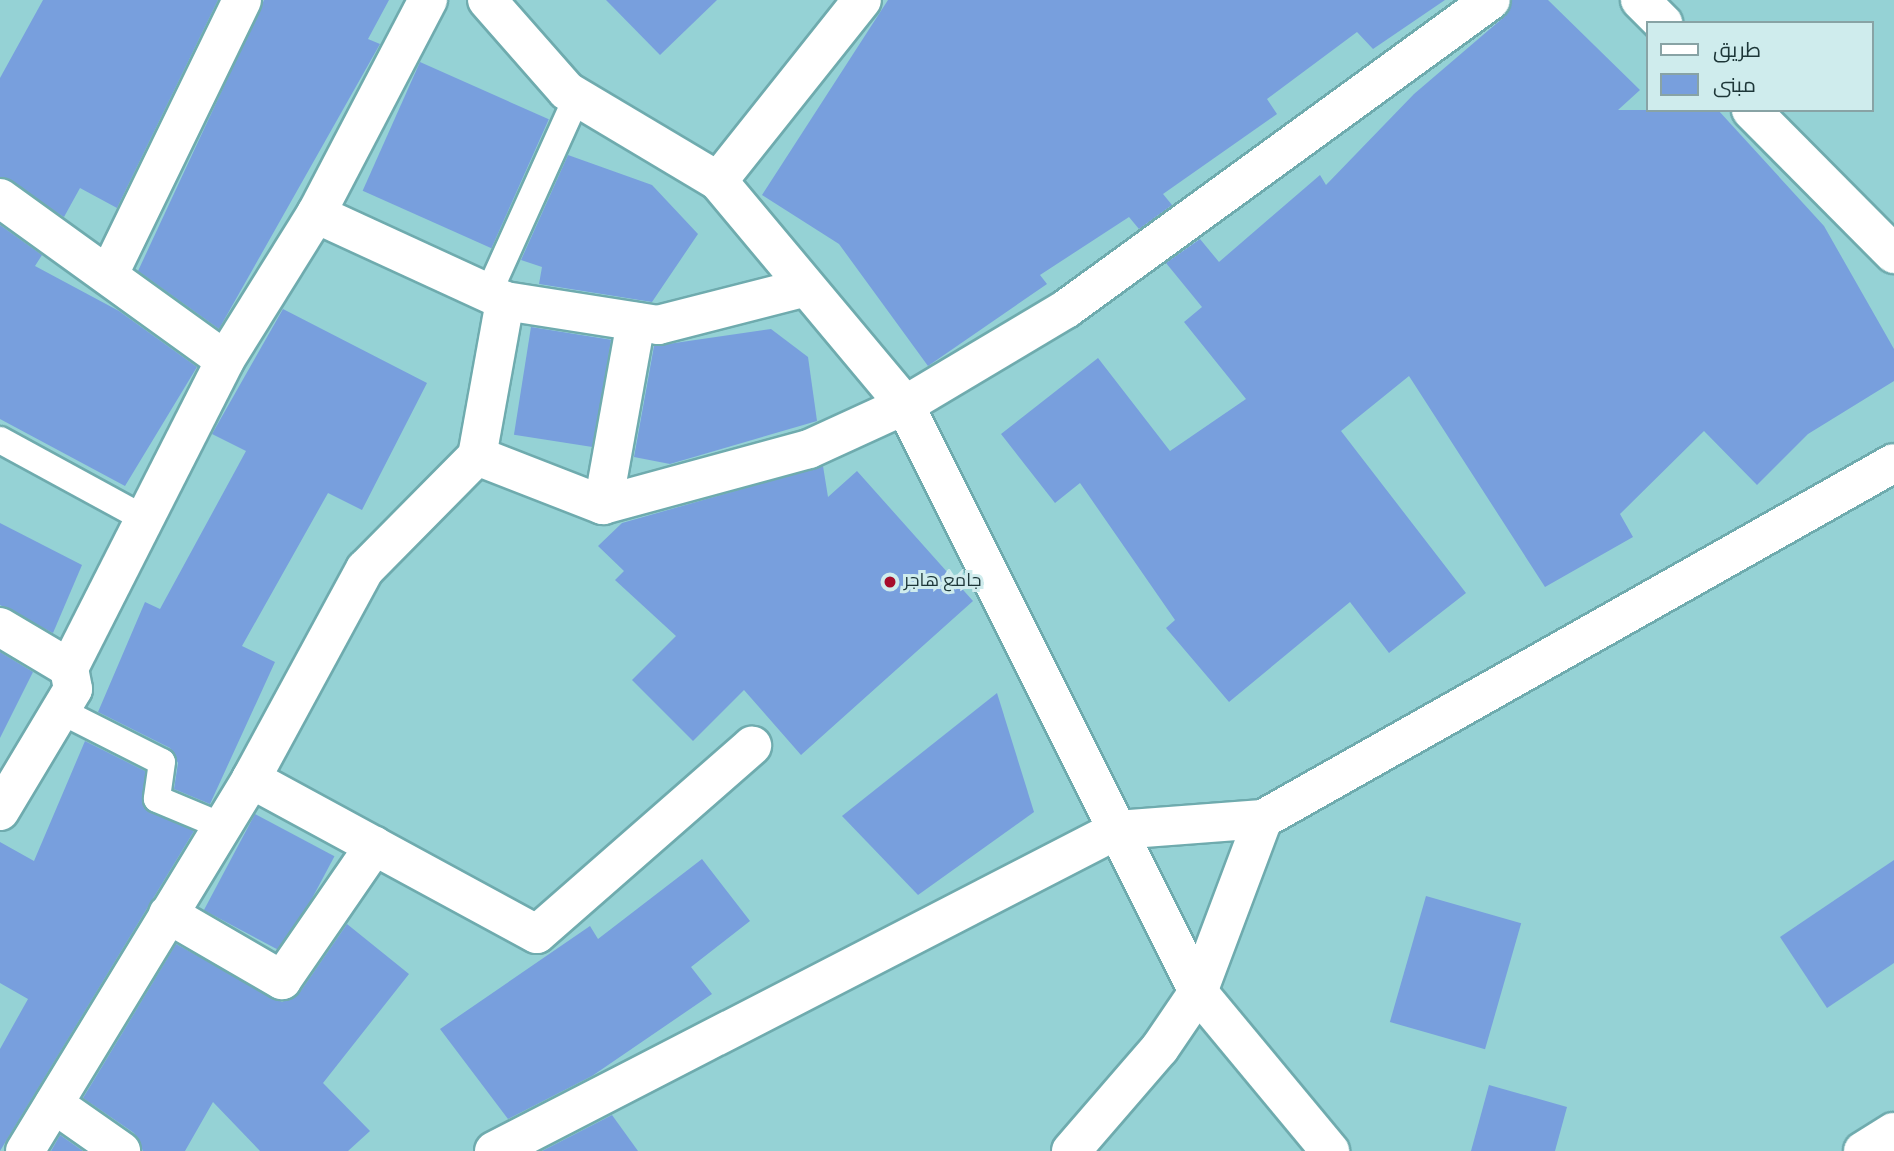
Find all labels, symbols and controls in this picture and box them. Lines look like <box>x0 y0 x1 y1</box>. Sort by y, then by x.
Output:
legend <box>1646 21 1873 112</box>
text: طريق <box>1713 38 1761 65</box>
text: مبنى <box>1713 73 1756 100</box>
place label: جامع هاجر <box>904 571 981 593</box>
marker: جامع هاجر <box>882 574 898 590</box>

